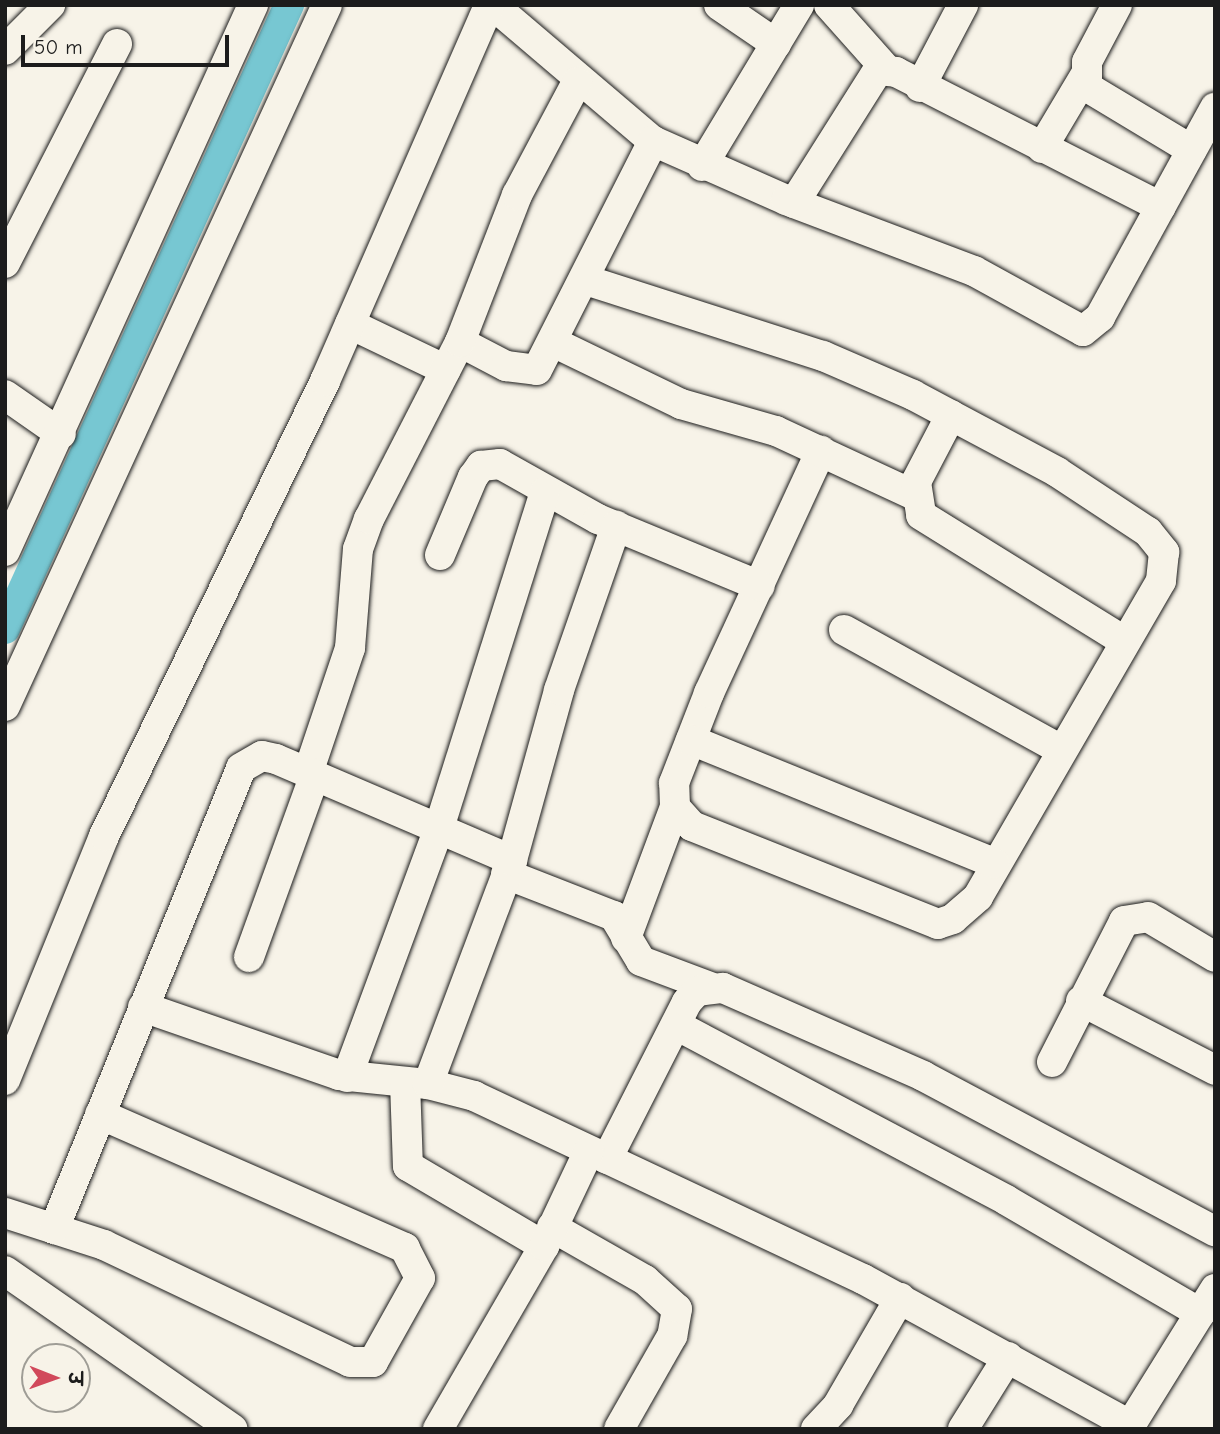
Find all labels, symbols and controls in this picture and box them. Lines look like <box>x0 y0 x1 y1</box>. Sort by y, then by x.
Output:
scale bar <box>24 21 233 65</box>
text: 50 m <box>34 35 83 59</box>
north arrow <box>21 1343 91 1413</box>
text: उ <box>64 1372 86 1385</box>

